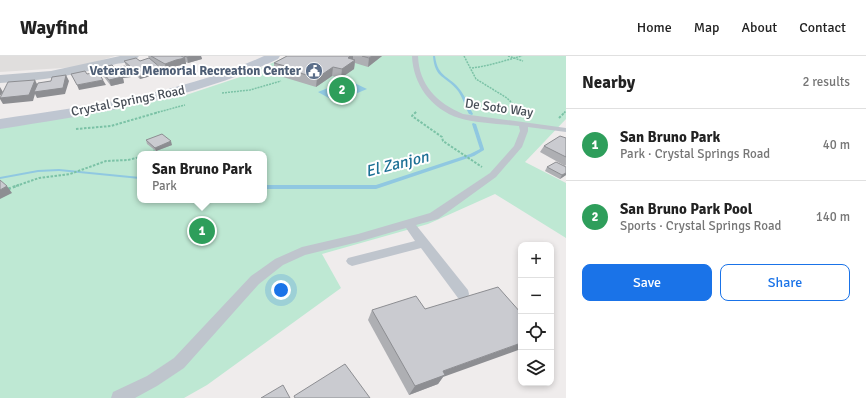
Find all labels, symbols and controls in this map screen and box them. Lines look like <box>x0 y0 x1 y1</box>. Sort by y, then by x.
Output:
text: Wayfind <box>20 16 88 40</box>
text: Home <box>637 19 672 36</box>
text: Map <box>694 19 719 36</box>
text: About <box>741 19 777 36</box>
text: Contact <box>799 19 846 36</box>
public building icon: Veterans Memorial Recreation Center <box>304 61 324 81</box>
place label: Veterans Memorial Recreation Center <box>89 63 302 79</box>
text: Nearby <box>582 72 635 93</box>
text: 2 results <box>802 74 850 90</box>
pin: 2 <box>329 75 355 105</box>
street label: Crystal Springs Road <box>70 82 186 120</box>
street label: De Soto Way <box>464 95 534 121</box>
text: San Bruno Park <box>620 128 720 146</box>
text: 1 <box>591 137 599 153</box>
text: 40 m <box>823 137 850 153</box>
water label: El Zanjon <box>363 146 432 181</box>
text: Park · Crystal Springs Road <box>620 146 770 162</box>
popup <box>137 151 267 203</box>
text: San Bruno Park <box>152 160 252 178</box>
text: Park <box>152 178 177 194</box>
text: San Bruno Park Pool <box>620 200 752 218</box>
text: 2 <box>591 209 599 225</box>
text: 140 m <box>816 209 850 225</box>
pin: 1 <box>189 216 215 246</box>
text: Sports · Crystal Springs Road <box>620 218 781 234</box>
map controls <box>518 242 554 386</box>
button: + <box>518 242 554 278</box>
button: Save <box>582 264 712 301</box>
button: Share <box>720 264 850 301</box>
button: − <box>518 278 554 314</box>
your location <box>271 280 291 300</box>
button: locate <box>518 314 554 350</box>
button: layers <box>518 350 554 386</box>

